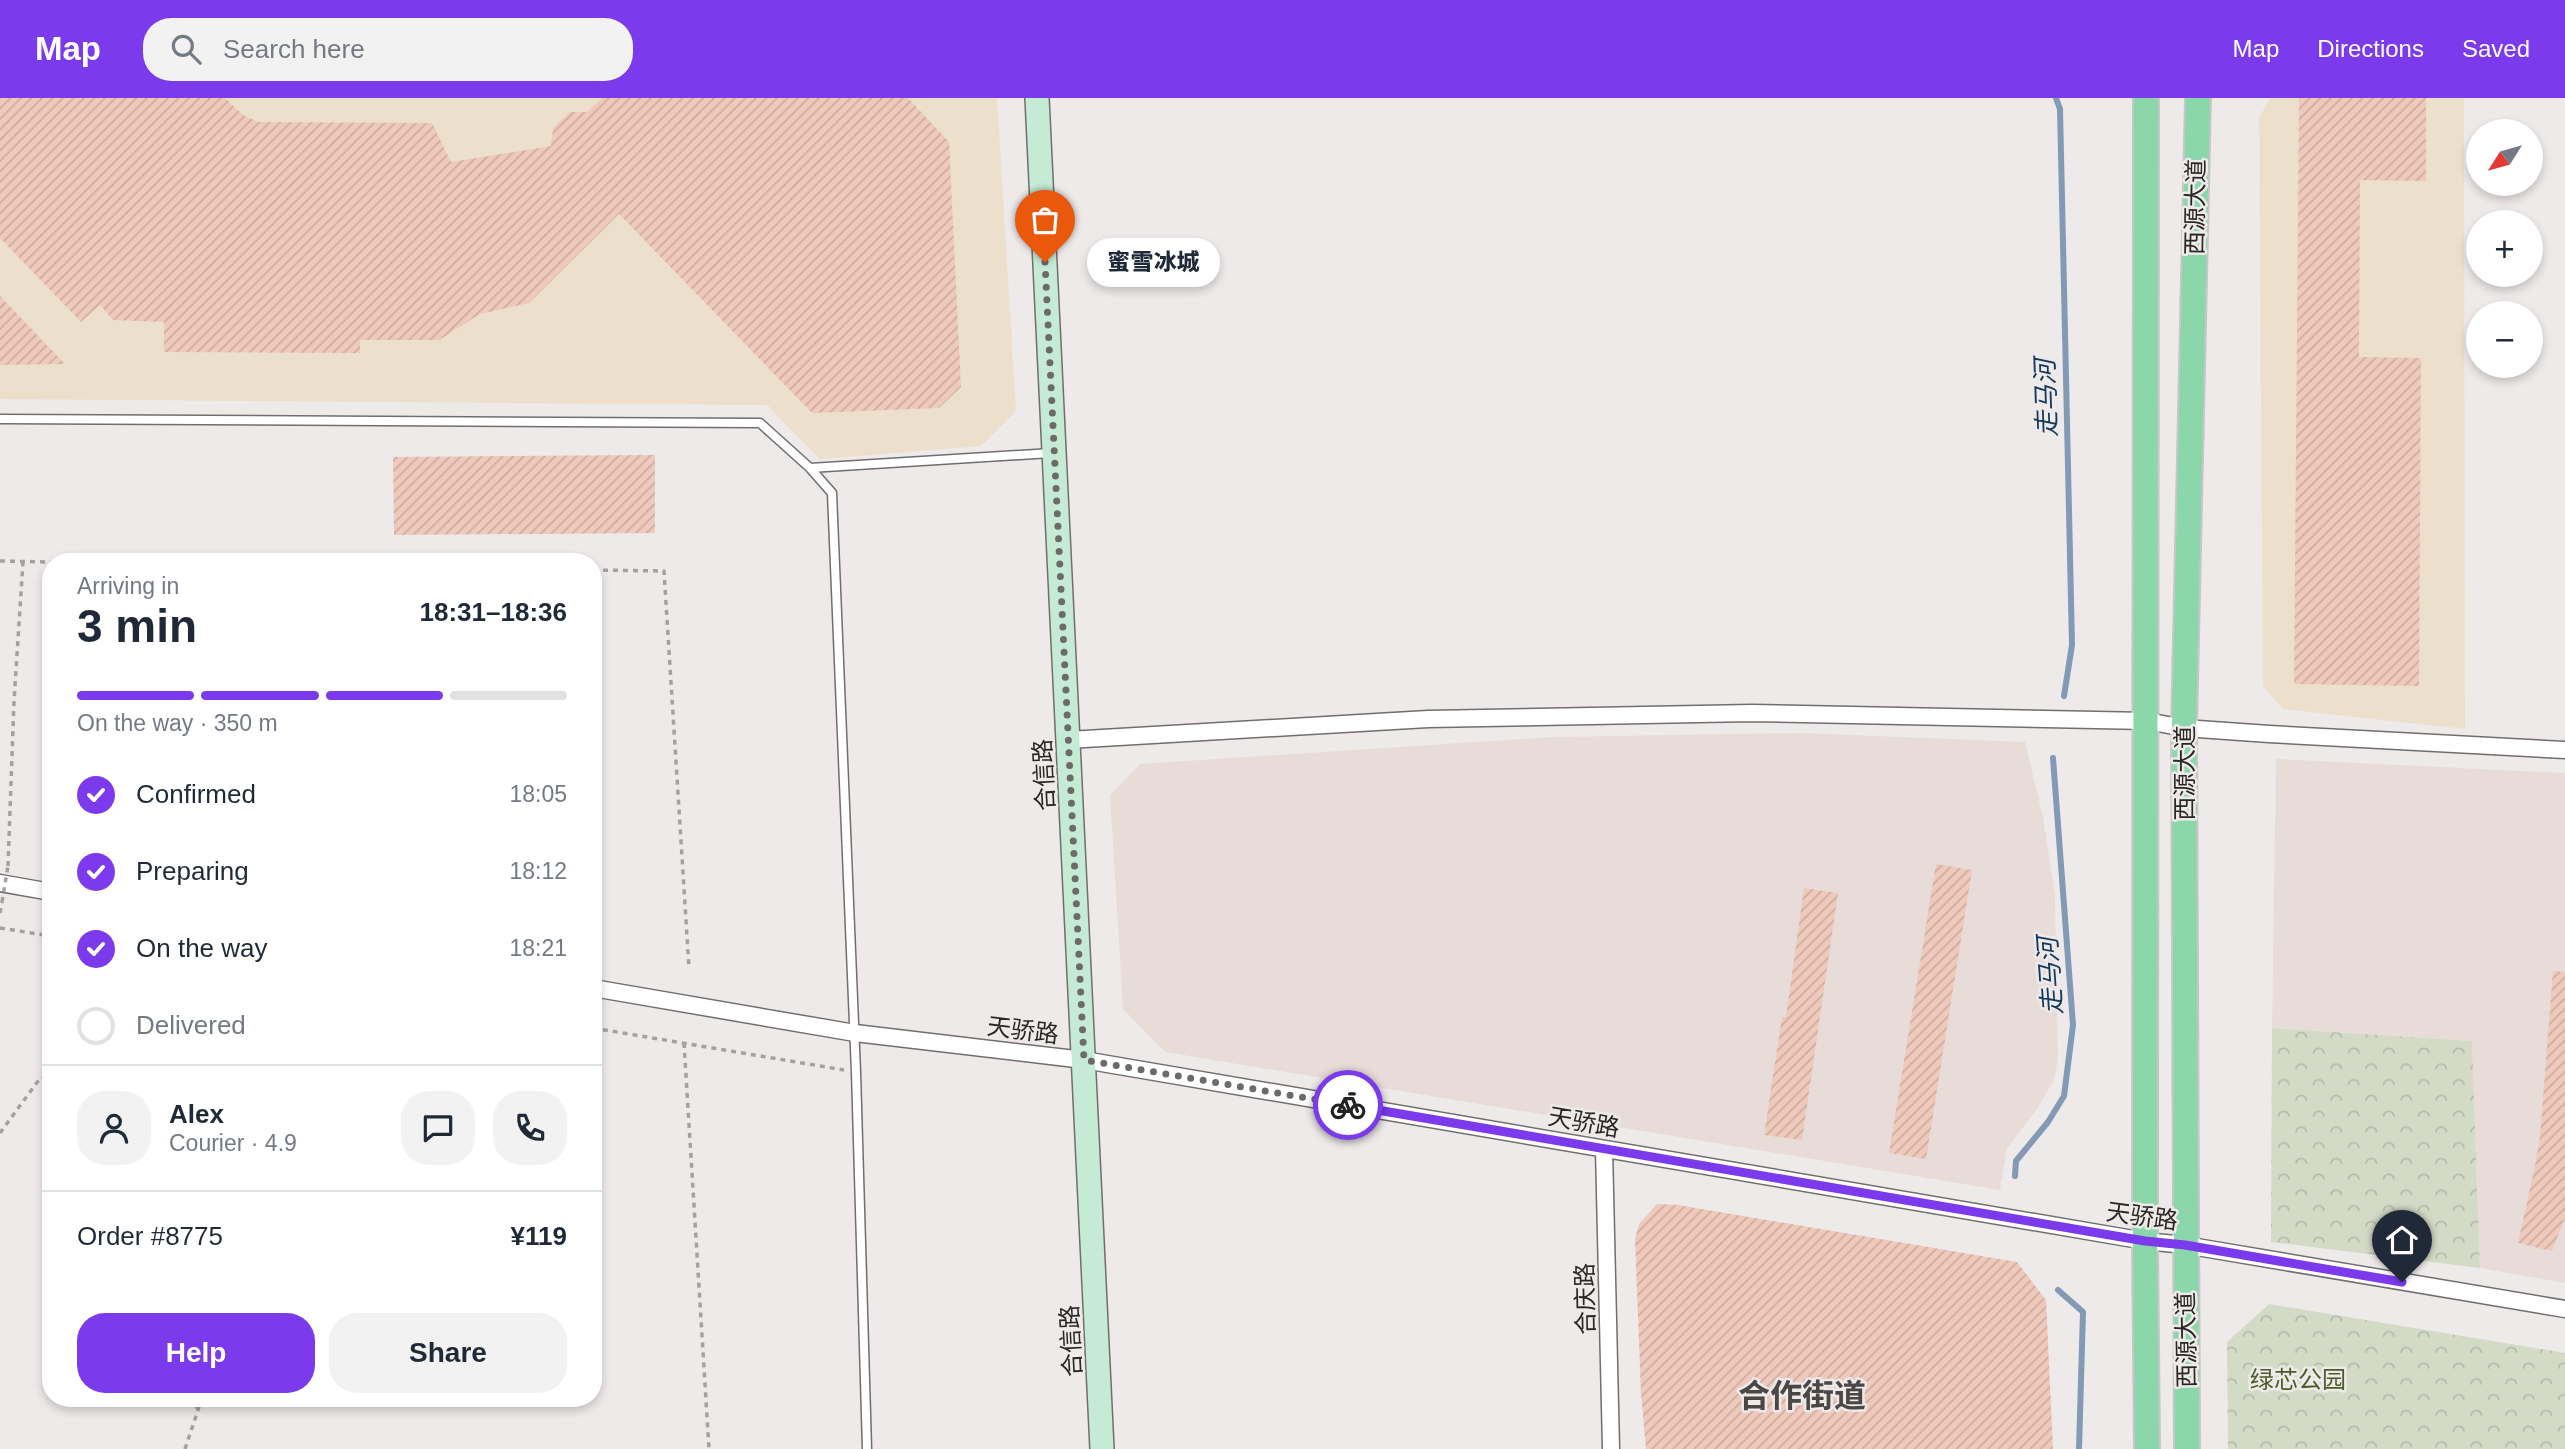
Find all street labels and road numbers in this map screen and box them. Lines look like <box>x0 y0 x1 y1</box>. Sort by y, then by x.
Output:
street label: 西源大道 <box>2181 159 2209 255</box>
street label: 西源大道 <box>2171 725 2198 821</box>
street label: 合信路 <box>1029 738 1059 812</box>
street label: 天骄路 <box>986 1012 1060 1048</box>
street label: 天骄路 <box>1546 1102 1622 1142</box>
street label: 天骄路 <box>2104 1198 2180 1234</box>
street label: 合庆路 <box>1571 1263 1599 1335</box>
street label: 西源大道 <box>2172 1292 2200 1388</box>
street label: 合信路 <box>1056 1304 1086 1378</box>

